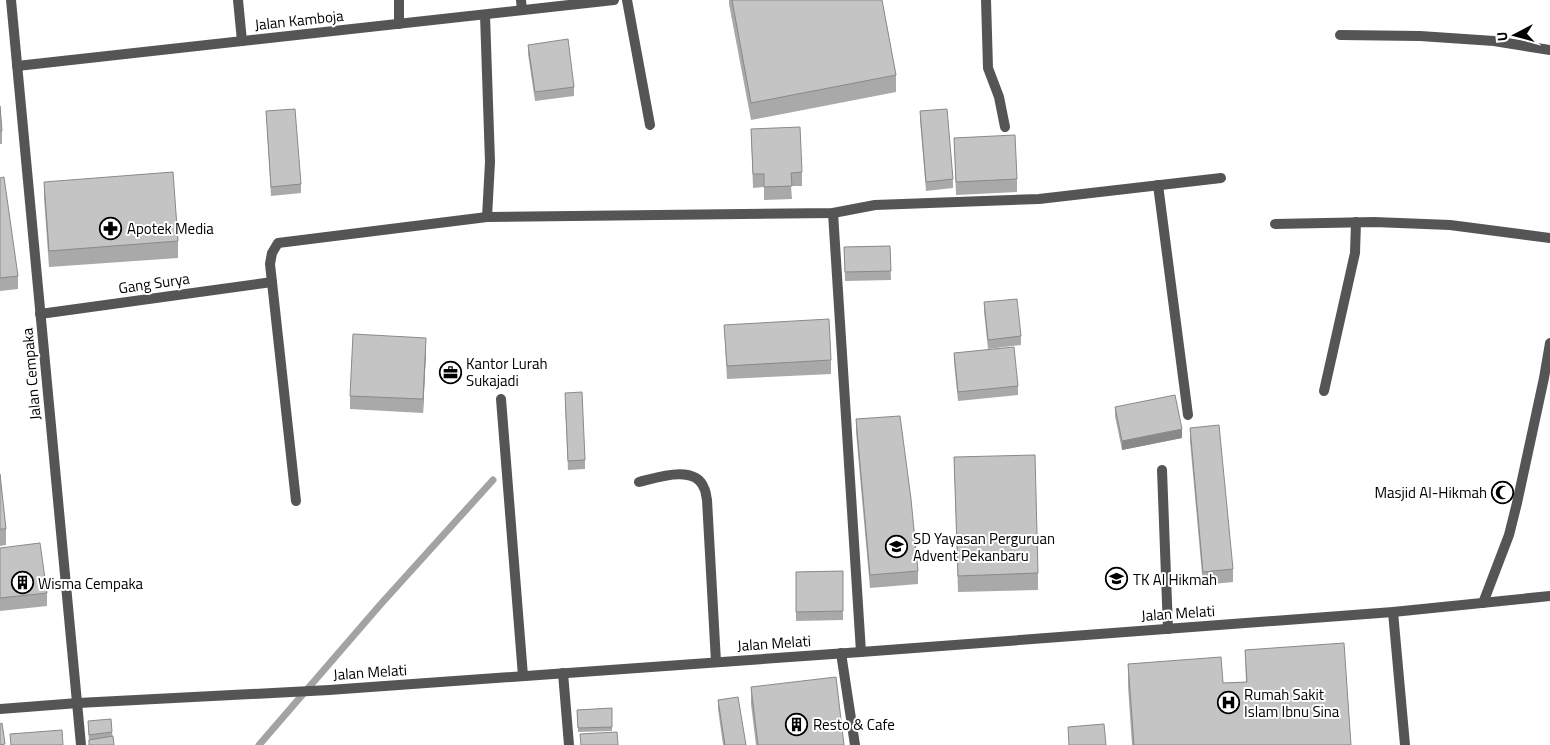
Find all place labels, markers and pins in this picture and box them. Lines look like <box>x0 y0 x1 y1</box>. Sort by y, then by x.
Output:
pharmacy icon: Apotek Media <box>99 216 123 240</box>
place label: Apotek Media <box>127 217 214 240</box>
place label: Kantor Lurah Sukajadi <box>466 352 548 392</box>
office icon: Kantor Lurah Sukajadi <box>438 360 462 384</box>
mosque icon: Masjid Al-Hikmah <box>1491 480 1515 504</box>
place label: Masjid Al-Hikmah <box>1374 481 1487 504</box>
place label: SD Yayasan Perguruan Advent Pekanbaru <box>913 527 1055 567</box>
school or university icon: SD Yayasan Perguruan Advent Pekanbaru <box>885 535 909 559</box>
school or university icon: TK Al Hikmah <box>1105 567 1129 591</box>
place label: TK Al Hikmah <box>1133 568 1217 591</box>
building icon: Wisma Cempaka <box>10 571 34 595</box>
place label: Wisma Cempaka <box>38 572 144 595</box>
place label: Rumah Sakit Islam Ibnu Sina <box>1244 683 1340 723</box>
hospital icon: Rumah Sakit Islam Ibnu Sina <box>1216 691 1240 715</box>
building icon: Resto & Cafe <box>785 712 809 736</box>
place label: Resto & Cafe <box>813 713 895 736</box>

